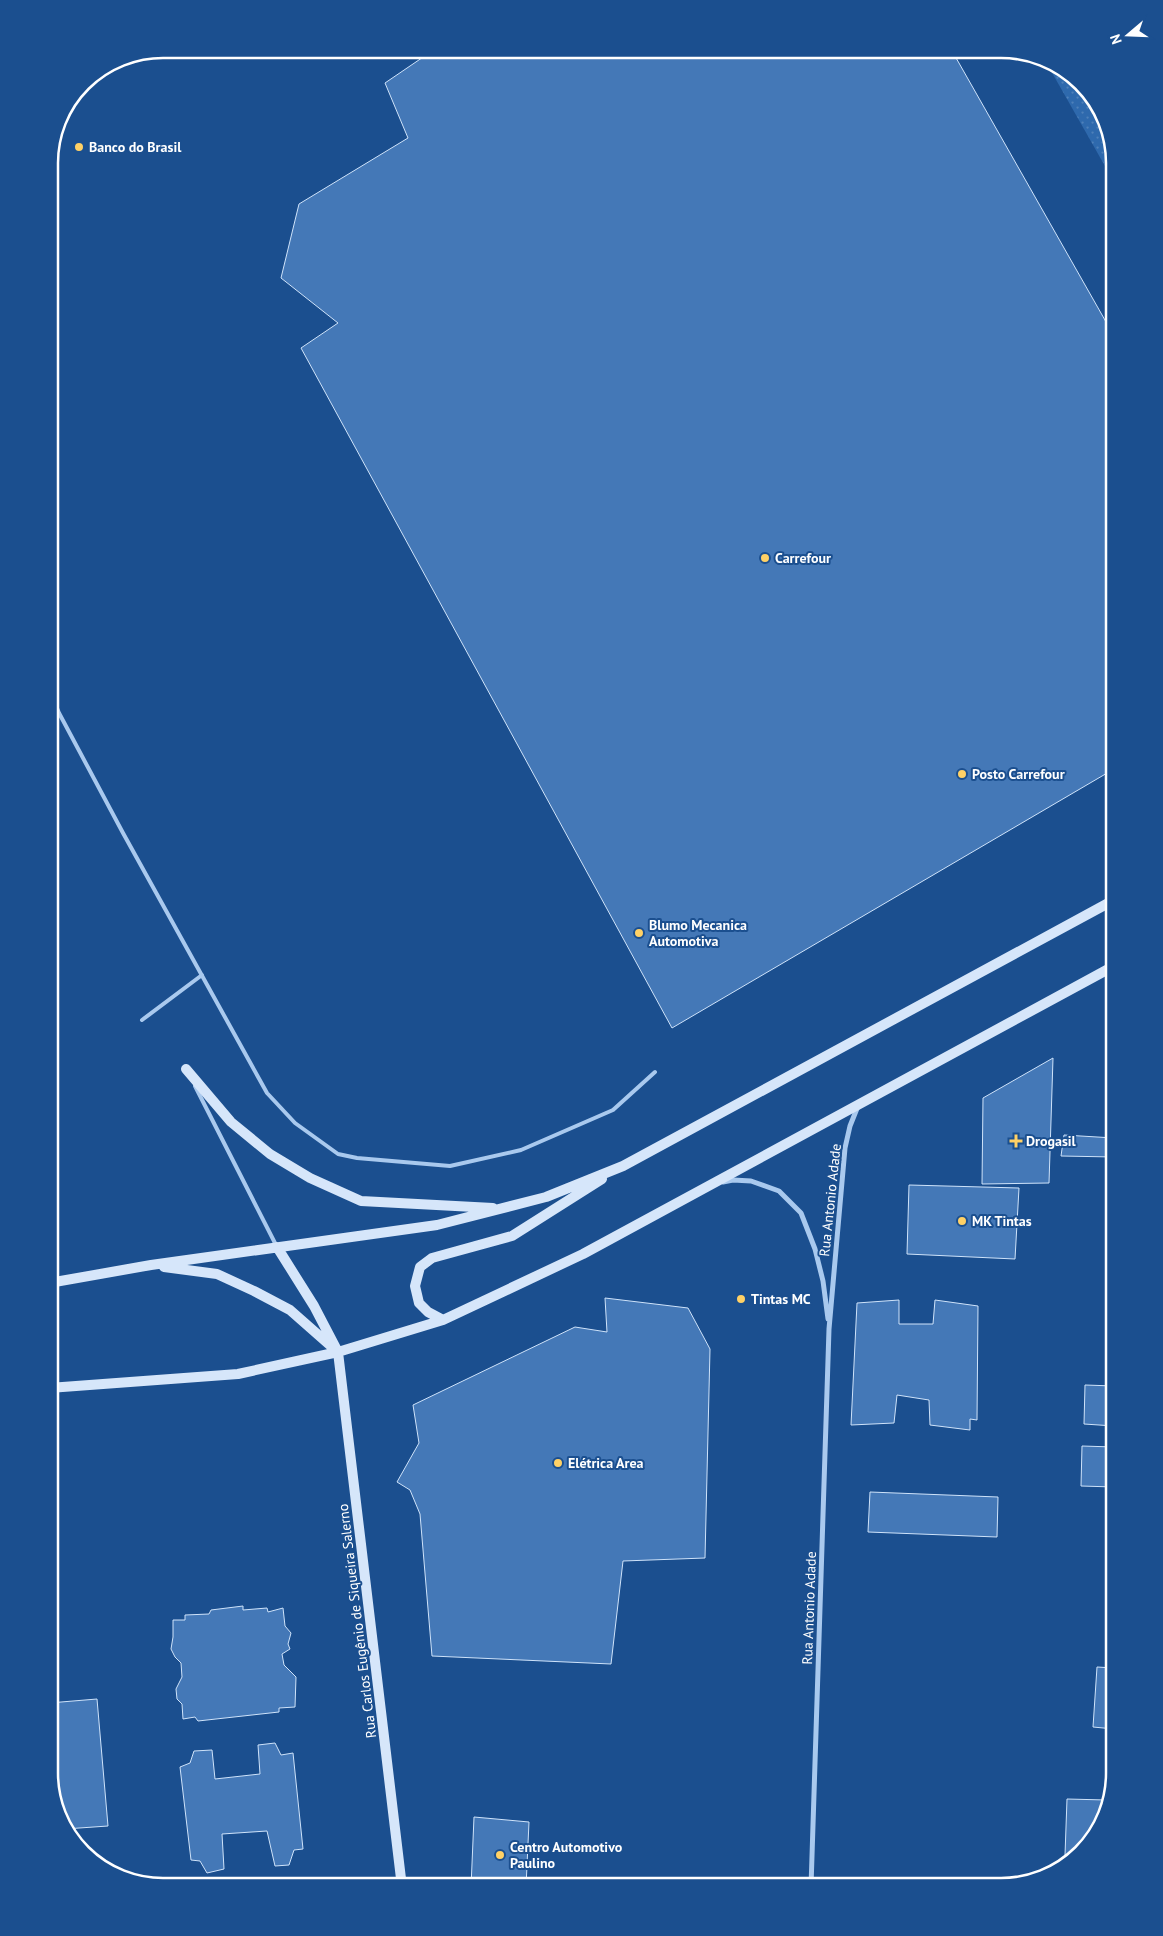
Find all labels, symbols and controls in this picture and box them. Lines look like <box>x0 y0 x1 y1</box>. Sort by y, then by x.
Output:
north arrow <box>1103 10 1153 60</box>
text: N <box>1106 32 1126 47</box>
place label: Banco do Brasil <box>89 138 182 156</box>
marker: Banco do Brasil <box>73 141 85 153</box>
place label: Carrefour <box>775 549 831 567</box>
marker: Carrefour <box>759 552 771 564</box>
place label: Posto Carrefour <box>972 765 1065 783</box>
marker: Posto Carrefour <box>956 768 968 780</box>
place label: Blumo Mecanica Automotiva <box>649 916 747 950</box>
marker: Blumo Mecanica Automotiva <box>633 927 645 939</box>
place label: Drogasil <box>1026 1132 1077 1150</box>
marker: Drogasil <box>1010 1135 1022 1147</box>
street label: Rua Antonio Adade <box>815 1143 845 1257</box>
place label: MK Tintas <box>972 1212 1032 1230</box>
marker: MK Tintas <box>956 1215 968 1227</box>
place label: Tintas MC <box>751 1290 811 1308</box>
marker: Tintas MC <box>735 1293 747 1305</box>
place label: Elétrica Area <box>568 1454 644 1472</box>
marker: Elétrica Area <box>552 1457 564 1469</box>
street label: Rua Carlos Eugênio de Siqueira Salerno <box>334 1503 380 1739</box>
street label: Rua Antonio Adade <box>798 1551 820 1665</box>
place label: Centro Automotivo Paulino <box>510 1838 623 1872</box>
marker: Centro Automotivo Paulino <box>494 1849 506 1861</box>

